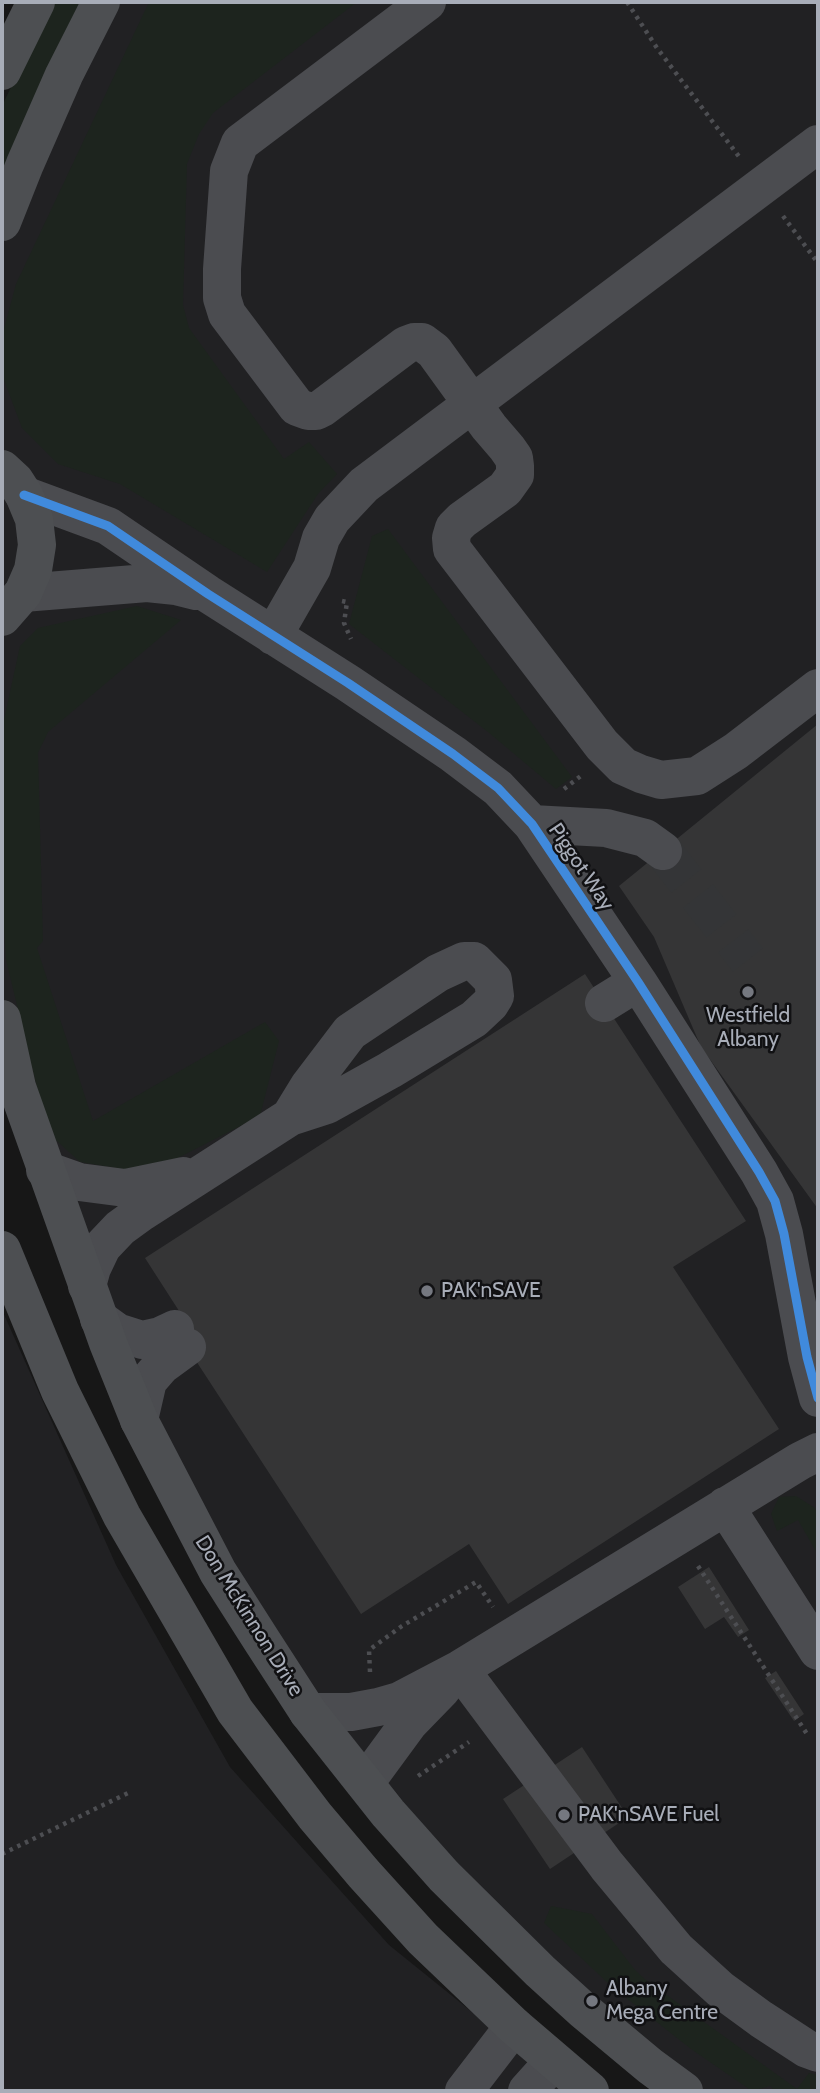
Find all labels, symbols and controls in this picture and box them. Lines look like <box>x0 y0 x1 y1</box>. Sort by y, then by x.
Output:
street label: Piggot Way <box>543 819 619 915</box>
marker: Westfield Albany <box>740 984 756 1000</box>
place label: Westfield Albany <box>706 1003 790 1053</box>
place label: PAK'nSAVE <box>441 1278 541 1304</box>
marker: PAK'nSAVE <box>419 1283 435 1299</box>
street label: Don McKinnon Drive <box>189 1531 309 1701</box>
place label: PAK'nSAVE Fuel <box>578 1802 719 1828</box>
marker: PAK'nSAVE Fuel <box>556 1807 572 1823</box>
place label: Albany Mega Centre <box>606 1976 718 2026</box>
marker: Albany Mega Centre <box>584 1993 600 2009</box>

